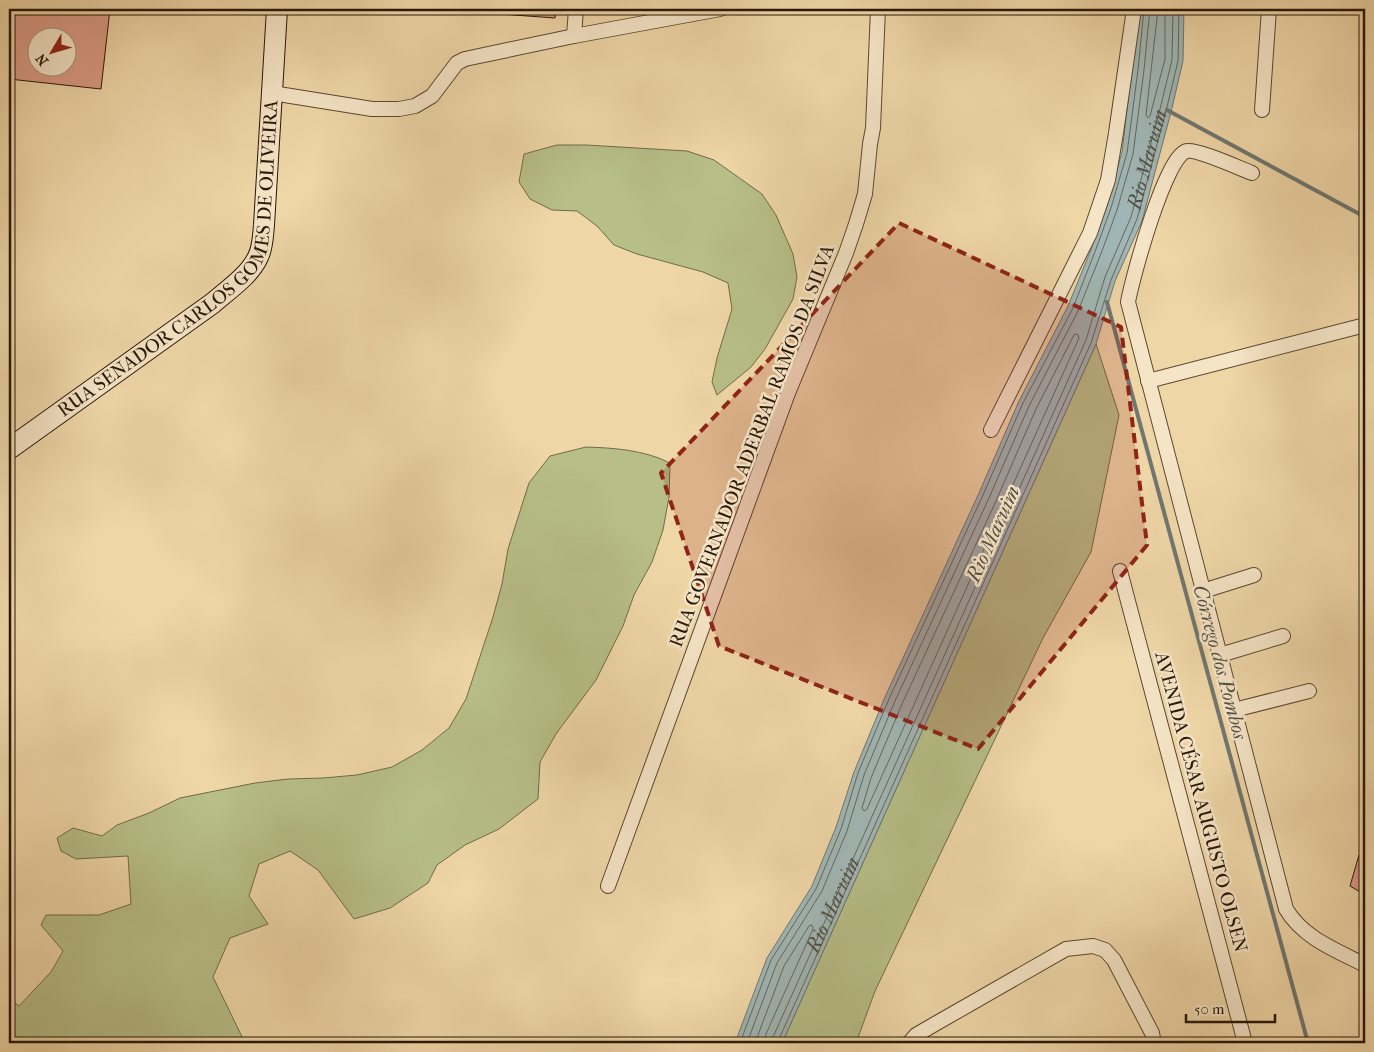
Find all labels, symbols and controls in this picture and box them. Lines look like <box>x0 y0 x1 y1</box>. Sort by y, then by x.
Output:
north arrow <box>28 28 78 78</box>
text: N <box>32 50 52 69</box>
street label: RUA SENADOR CARLOS GOMES DE OLIVEIRA <box>53 99 283 422</box>
water label: Rio Maruim <box>1122 107 1171 214</box>
street label: RUA GOVERNADOR ADERBAL RAMOS DA SILVA <box>665 241 839 650</box>
water label: Rio Maruim <box>961 483 1024 587</box>
water label: Córrego dos Pombos <box>1188 582 1252 742</box>
street label: AVENIDA CÉSAR AUGUSTO OLSEN <box>1150 648 1252 955</box>
water label: Rio Maruim <box>800 853 864 958</box>
scale bar <box>1186 992 1275 1024</box>
text: 50 m <box>1194 1000 1225 1018</box>

